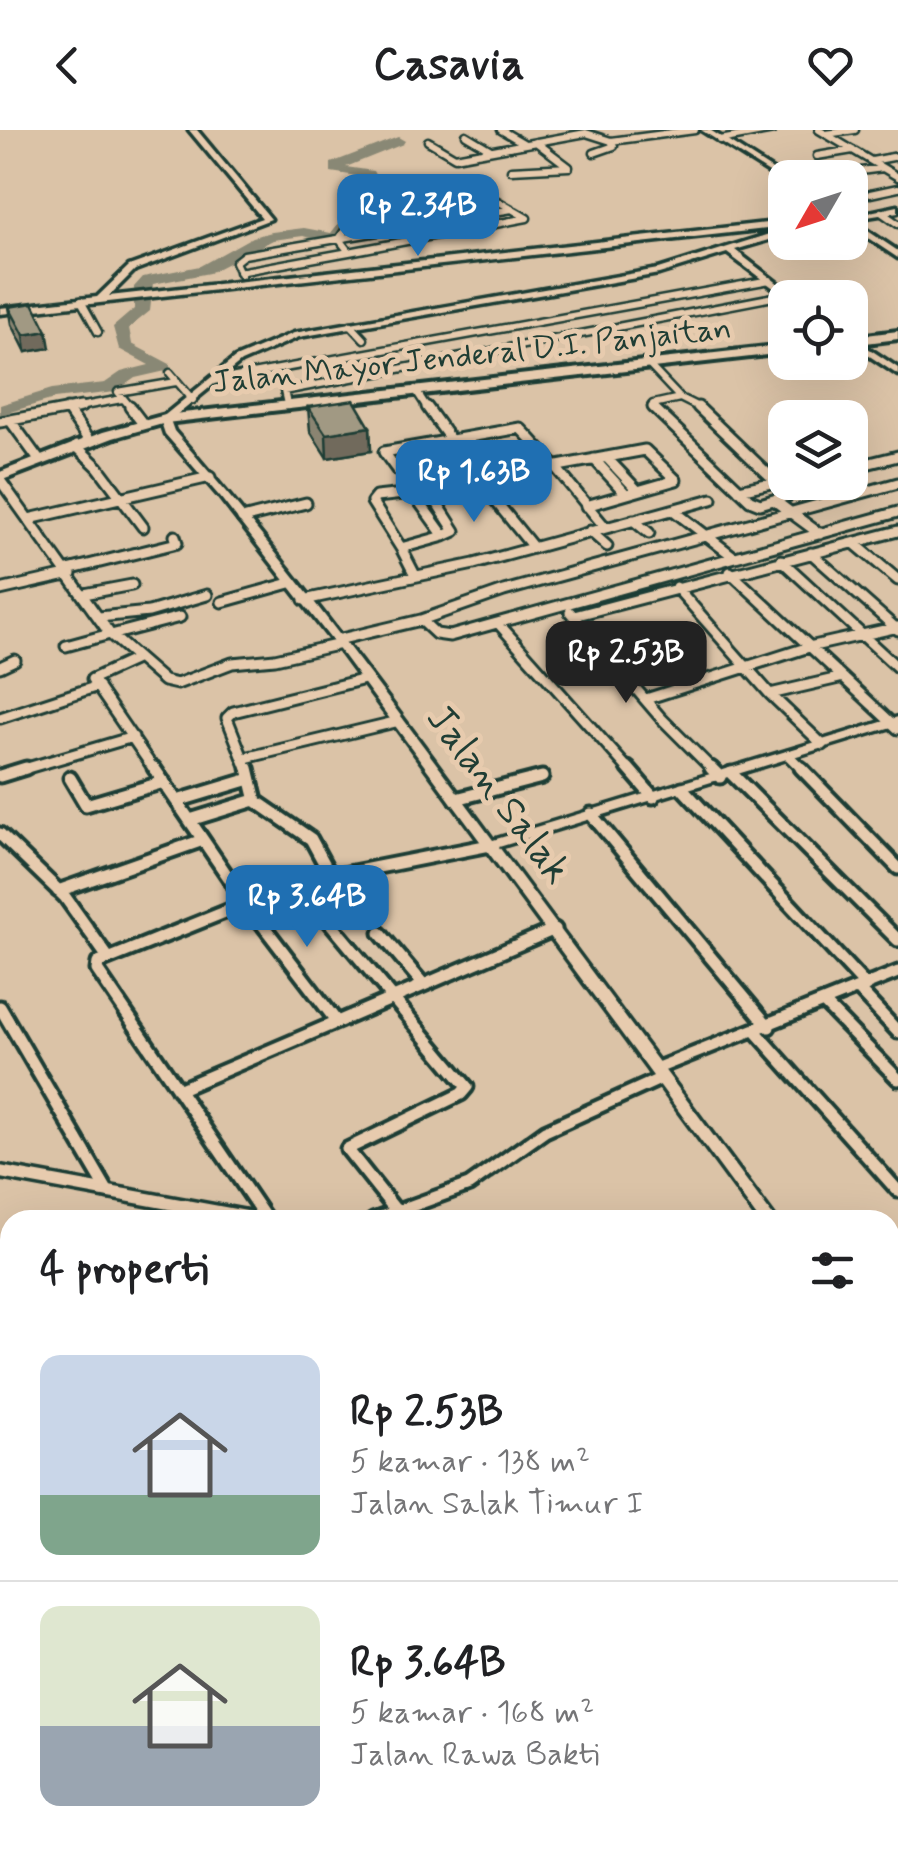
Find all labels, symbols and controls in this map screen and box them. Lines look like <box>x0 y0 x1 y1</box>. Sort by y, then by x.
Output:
text: Casavia <box>373 36 525 95</box>
icon: back <box>40 38 95 93</box>
icon: heart <box>803 38 858 93</box>
north arrow <box>768 160 868 260</box>
map controls <box>768 160 868 500</box>
pin: Rp 2.34B <box>315 174 521 259</box>
text: Rp 2.34B <box>359 185 477 227</box>
button: locate <box>768 280 868 380</box>
street label: Jalan Mayor Jenderal D.I. Panjaitan <box>211 308 733 404</box>
button: layers <box>768 400 868 500</box>
pin: Rp 1.63B <box>371 440 577 525</box>
text: Rp 1.63B <box>418 451 530 493</box>
pin: Rp 2.53B <box>523 621 729 706</box>
text: Rp 2.53B <box>568 632 684 674</box>
street label: Jalan Salak <box>414 695 582 895</box>
pin: Rp 3.64B <box>204 865 410 950</box>
text: Rp 3.64B <box>248 876 366 918</box>
text: 4 properti <box>40 1243 208 1298</box>
icon: filters <box>805 1243 860 1298</box>
text: Rp 2.53B <box>350 1386 503 1441</box>
icon: home <box>120 1395 240 1515</box>
text: 5 kamar · 138 m² <box>350 1441 590 1483</box>
text: Jalan Salak Timur I <box>350 1483 643 1525</box>
text: Rp 3.64B <box>350 1637 506 1692</box>
icon: home <box>120 1646 240 1766</box>
text: 5 kamar · 168 m² <box>350 1692 594 1734</box>
text: Jalan Rawa Bakti <box>350 1734 599 1776</box>

